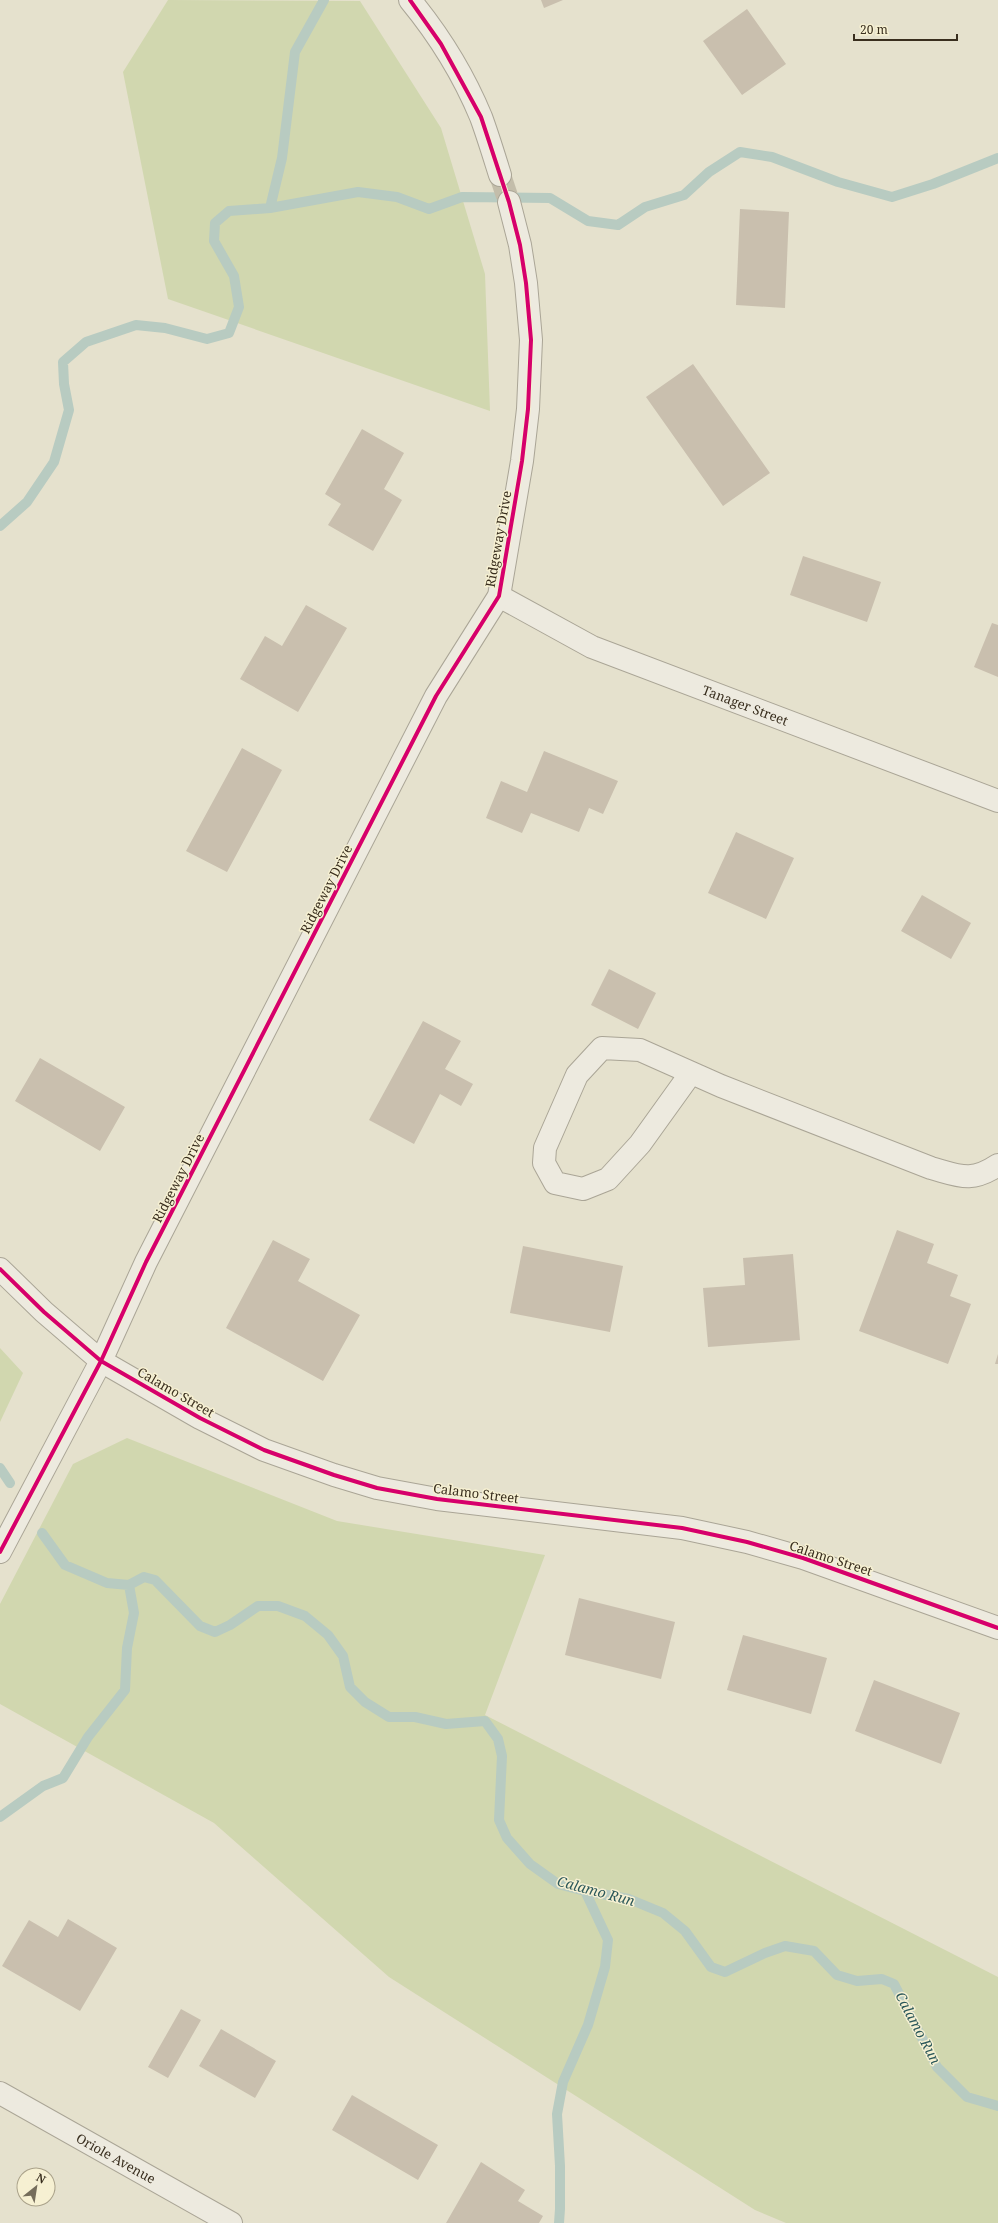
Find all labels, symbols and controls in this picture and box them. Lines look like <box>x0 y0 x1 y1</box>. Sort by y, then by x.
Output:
scale bar <box>854 16 957 42</box>
text: 20 m <box>860 21 888 38</box>
street label: Ridgeway Drive <box>481 489 515 589</box>
street label: Tanager Street <box>700 681 791 730</box>
street label: Ridgeway Drive <box>296 841 356 937</box>
street label: Ridgeway Drive <box>148 1130 208 1226</box>
street label: Calamo Street <box>134 1363 218 1422</box>
street label: Calamo Street <box>432 1479 520 1507</box>
street label: Calamo Street <box>787 1536 875 1580</box>
water label: Calamo Run <box>555 1871 638 1910</box>
water label: Calamo Run <box>891 1988 946 2068</box>
street label: Oriole Avenue <box>73 2129 159 2188</box>
north arrow <box>16 2167 56 2207</box>
text: N <box>34 2169 49 2187</box>

